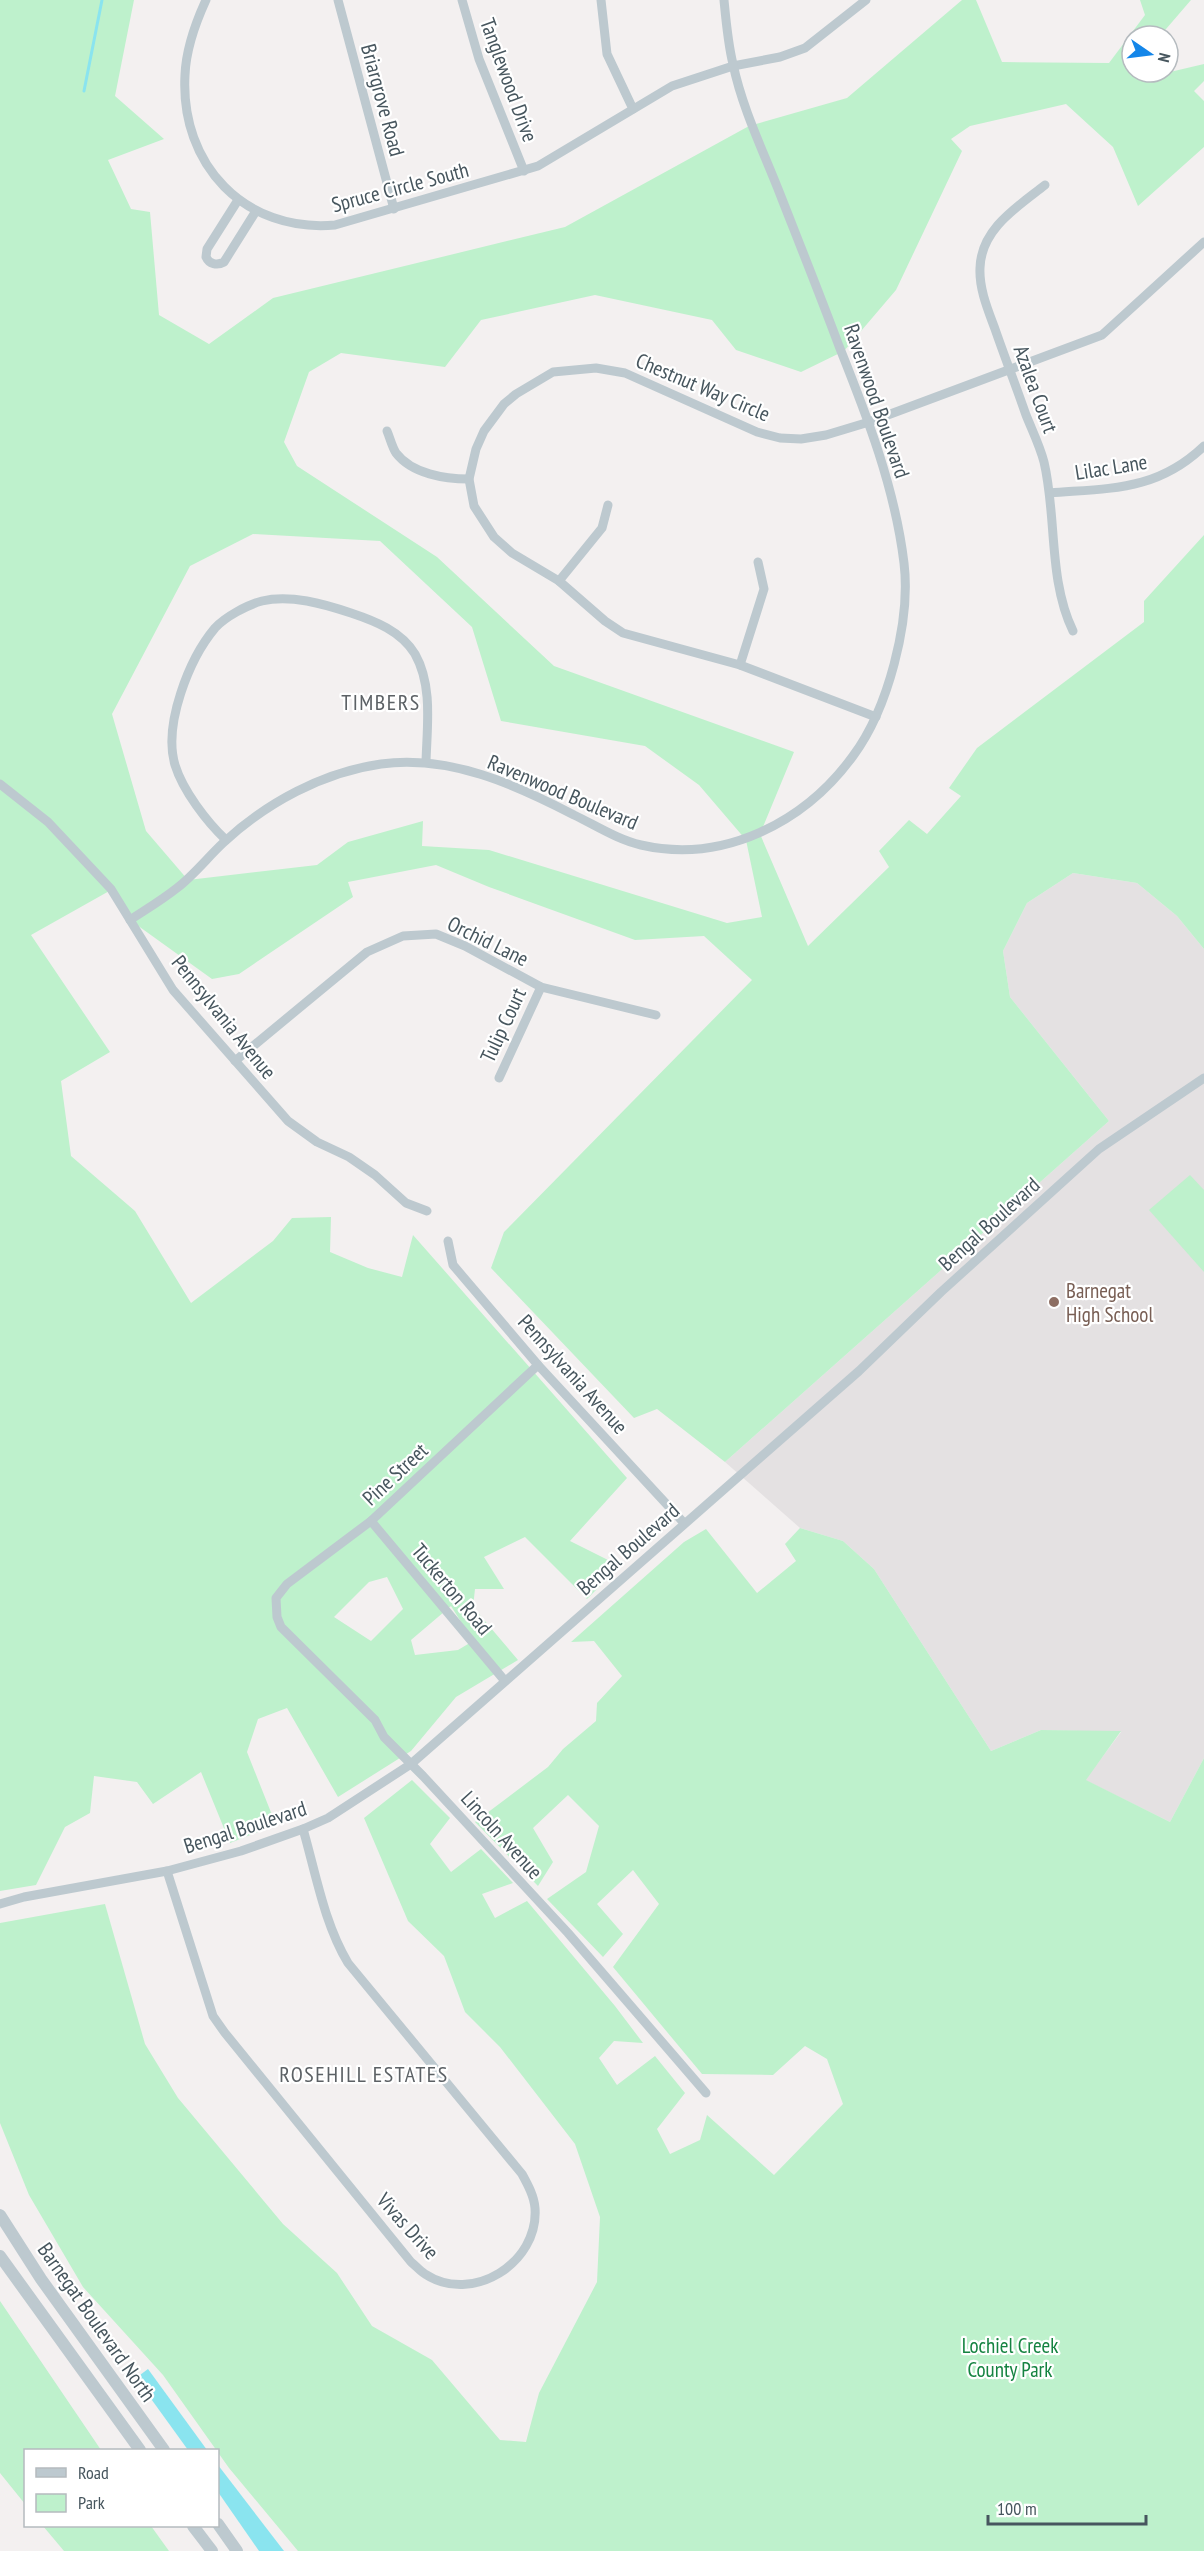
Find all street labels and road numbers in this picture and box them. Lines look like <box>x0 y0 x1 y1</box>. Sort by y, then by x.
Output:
street label: Tanglewood Drive <box>474 14 544 146</box>
street label: Briargrove Road <box>355 41 411 159</box>
street label: Spruce Circle South <box>328 156 472 218</box>
street label: Ravenwood Boulevard <box>838 320 916 482</box>
street label: Azalea Court <box>1008 342 1064 437</box>
street label: Chestnut Way Circle <box>632 347 774 427</box>
street label: Lilac Lane <box>1073 448 1149 486</box>
street label: Ravenwood Boulevard <box>484 748 642 836</box>
street label: Orchid Lane <box>443 910 533 972</box>
street label: Pennsylvania Avenue <box>166 950 282 1084</box>
street label: Tulip Court <box>474 983 532 1067</box>
street label: Bengal Boulevard <box>933 1171 1045 1277</box>
street label: Pennsylvania Avenue <box>512 1309 634 1439</box>
street label: Pine Street <box>357 1437 434 1511</box>
street label: Bengal Boulevard <box>571 1497 685 1601</box>
street label: Tuckerton Road <box>406 1538 498 1640</box>
street label: Lincoln Avenue <box>455 1785 549 1885</box>
street label: Bengal Boulevard <box>180 1794 310 1860</box>
street label: Vivas Drive <box>370 2186 445 2265</box>
street label: Barnegat Boulevard North <box>32 2237 162 2407</box>

